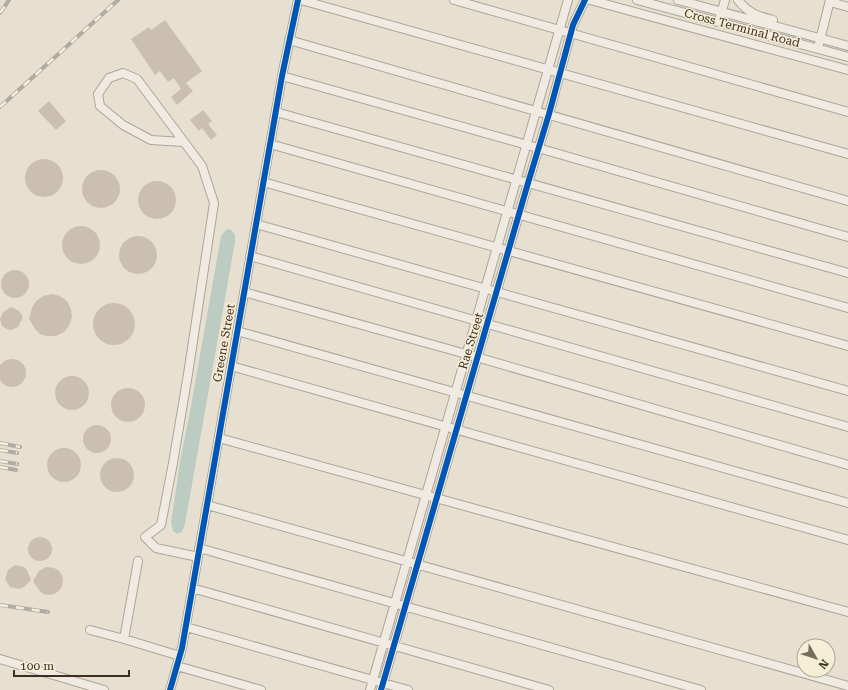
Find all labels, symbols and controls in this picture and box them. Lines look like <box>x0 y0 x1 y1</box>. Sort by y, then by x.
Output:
street label: Cross Terminal Road <box>683 6 802 50</box>
street label: Greene Street <box>210 302 238 383</box>
street label: Rae Street <box>456 310 486 371</box>
north arrow <box>796 638 836 678</box>
scale bar <box>14 652 129 678</box>
text: N <box>815 657 831 672</box>
text: 100 m <box>20 659 54 673</box>

